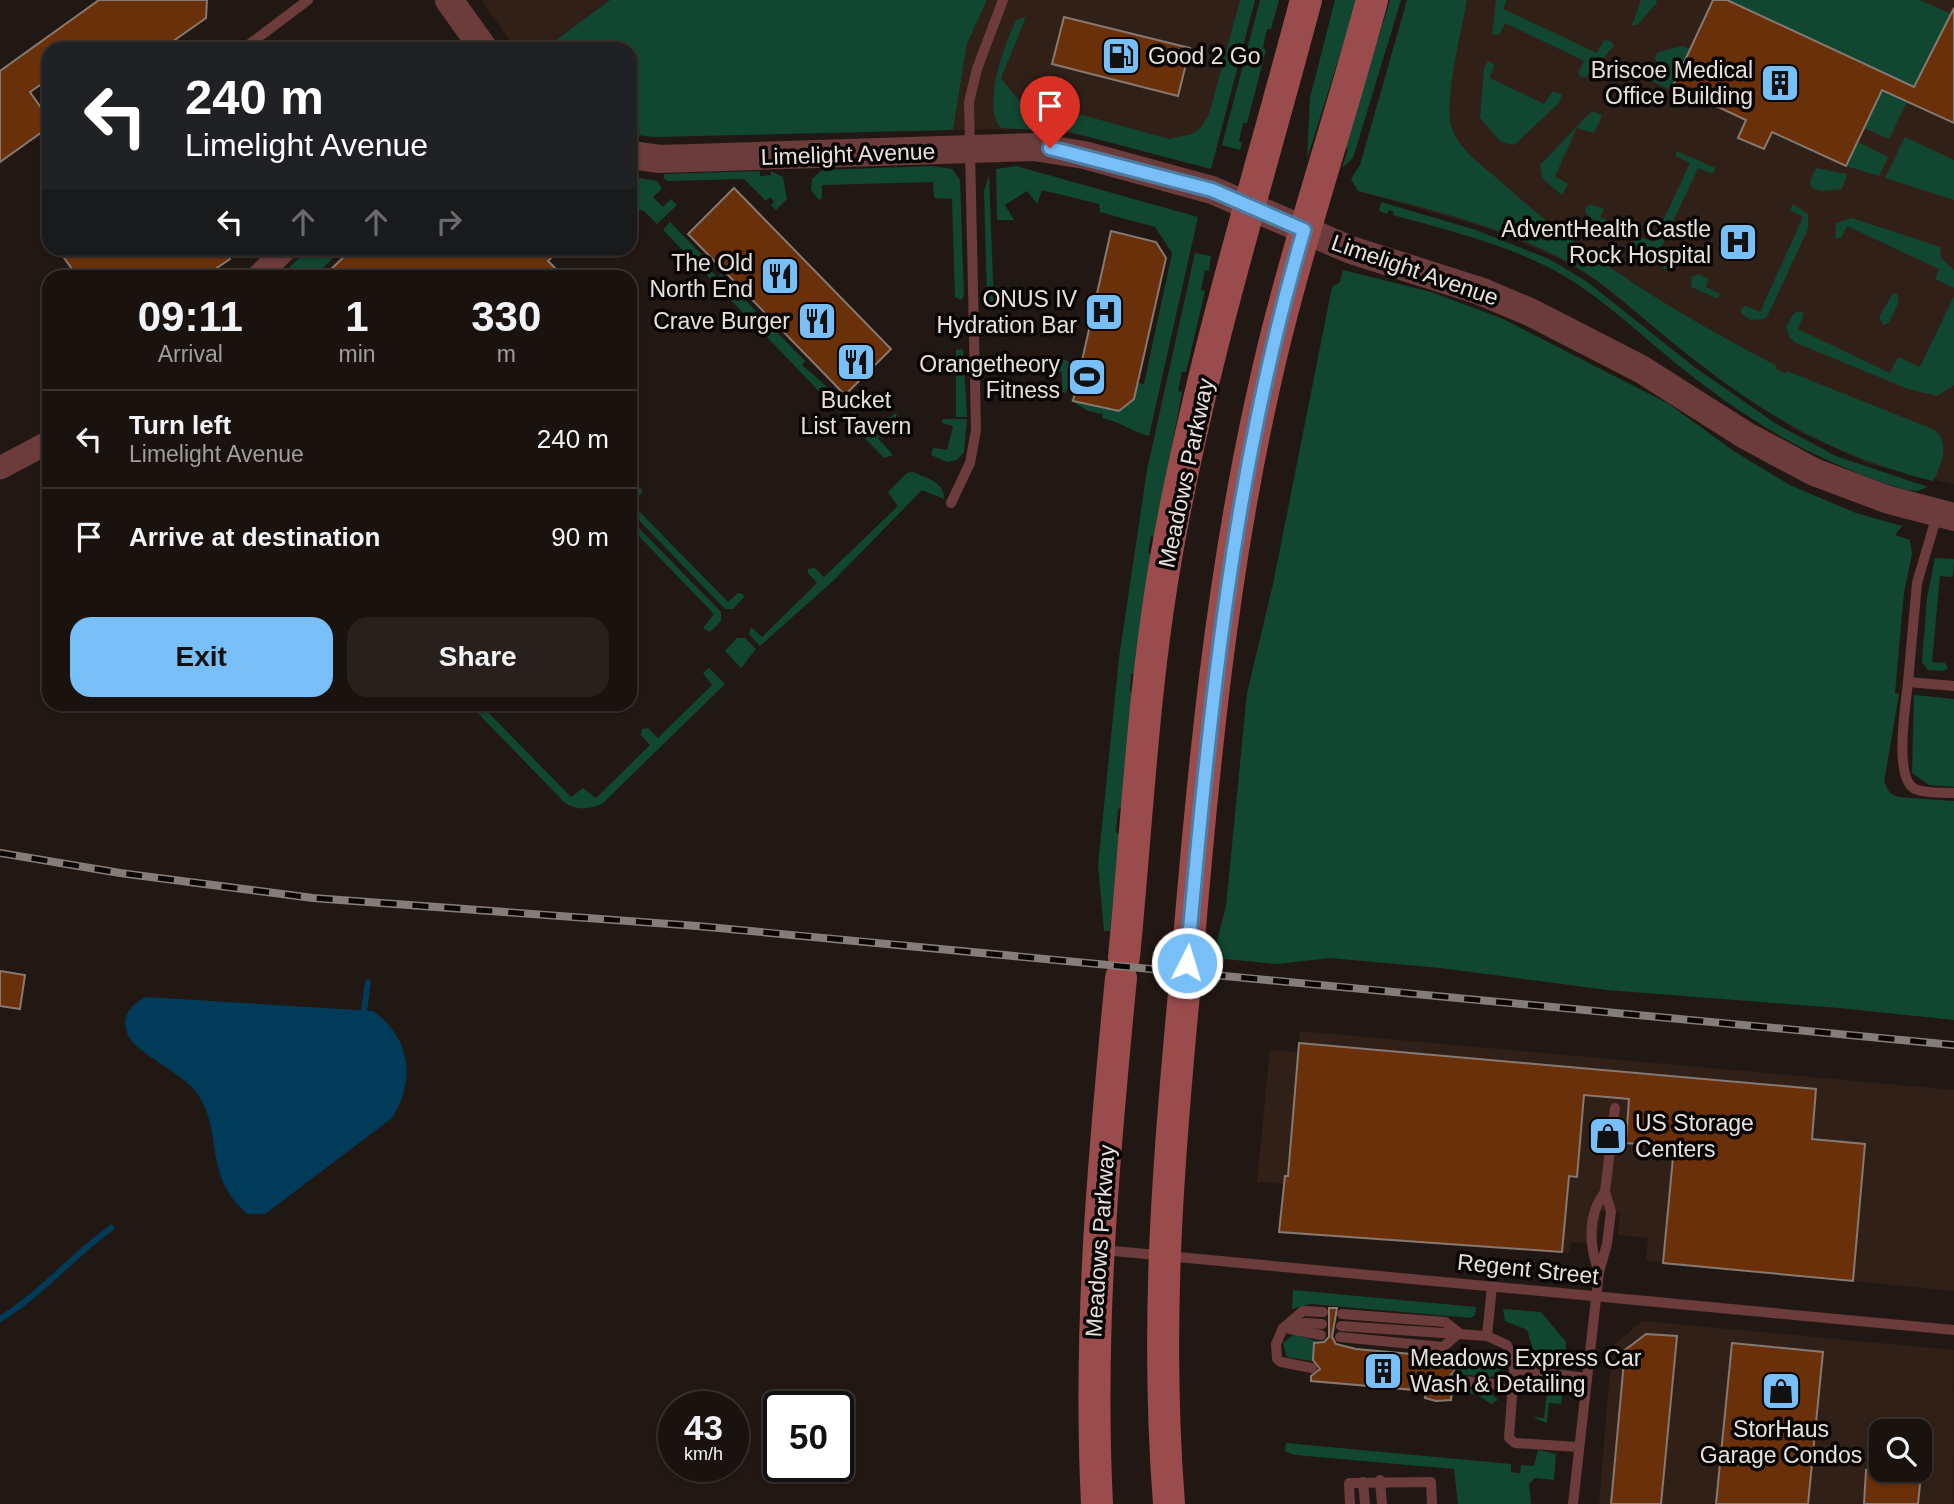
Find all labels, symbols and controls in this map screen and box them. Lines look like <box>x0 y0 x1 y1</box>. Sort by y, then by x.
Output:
fuel station icon: Good 2 Go <box>1100 35 1142 77</box>
place label: Good 2 Go <box>1148 43 1261 69</box>
place label: Briscoe Medical Office Building <box>1591 57 1753 109</box>
building icon: Briscoe Medical Office Building <box>1759 62 1801 104</box>
icon: left <box>70 70 161 161</box>
text: 240 m <box>185 70 324 124</box>
pin <box>1020 76 1080 148</box>
icon: arrive <box>1031 87 1069 125</box>
text: Limelight Avenue <box>185 127 428 163</box>
street label: Limelight Avenue <box>760 138 936 170</box>
icon: left <box>211 203 249 241</box>
icon: ahead <box>284 203 322 241</box>
icon: ahead <box>357 203 395 241</box>
icon: right <box>430 203 468 241</box>
place label: AdventHealth Castle Rock Hospital <box>1501 216 1711 268</box>
hospital icon: AdventHealth Castle Rock Hospital <box>1717 221 1759 263</box>
street label: Limelight Avenue <box>1328 229 1502 311</box>
place label: The Old North End <box>649 250 753 302</box>
restaurant icon: The Old North End <box>759 255 801 297</box>
place label: ONUS IV Hydration Bar <box>936 286 1078 338</box>
hospital icon: ONUS IV Hydration Bar <box>1083 291 1125 333</box>
text: 09:11 <box>138 293 243 340</box>
text: 1 <box>345 293 369 340</box>
text: 330 <box>471 293 541 340</box>
restaurant icon: Crave Burger <box>796 300 838 342</box>
place label: Crave Burger <box>653 308 790 334</box>
text: Arrival <box>158 341 223 367</box>
text: min <box>338 341 376 367</box>
text: m <box>497 341 516 367</box>
restaurant icon: Bucket List Tavern <box>835 341 877 383</box>
place label: Orangetheory Fitness <box>919 351 1060 403</box>
sports icon: Orangetheory Fitness <box>1066 356 1108 398</box>
street label: Meadows Parkway <box>1153 375 1219 570</box>
place label: Bucket List Tavern <box>801 387 911 439</box>
text: Turn left <box>129 410 231 440</box>
icon: left <box>70 420 108 458</box>
text: 240 m <box>537 424 609 454</box>
text: Limelight Avenue <box>129 441 304 467</box>
icon: arrive <box>70 518 108 556</box>
text: Arrive at destination <box>129 522 380 552</box>
text: 90 m <box>551 522 609 552</box>
button: Exit <box>70 617 333 697</box>
button: Share <box>347 617 609 697</box>
position arrow <box>1150 926 1224 1000</box>
place label: US Storage Centers <box>1635 1110 1754 1162</box>
shop icon: US Storage Centers <box>1587 1115 1629 1157</box>
street label: Meadows Parkway <box>1080 1143 1120 1338</box>
street label: Regent Street <box>1456 1249 1601 1289</box>
place label: Meadows Express Car Wash & Detailing <box>1410 1345 1642 1397</box>
building icon: Meadows Express Car Wash & Detailing <box>1362 1350 1404 1392</box>
shop icon: StorHaus Garage Condos <box>1760 1370 1802 1412</box>
speed limit sign: 50 <box>763 1391 854 1482</box>
text: 43 <box>684 1408 723 1447</box>
place label: StorHaus Garage Condos <box>1700 1416 1862 1468</box>
map controls <box>1869 1419 1932 1482</box>
button: search <box>1869 1419 1932 1482</box>
text: km/h <box>684 1444 723 1464</box>

